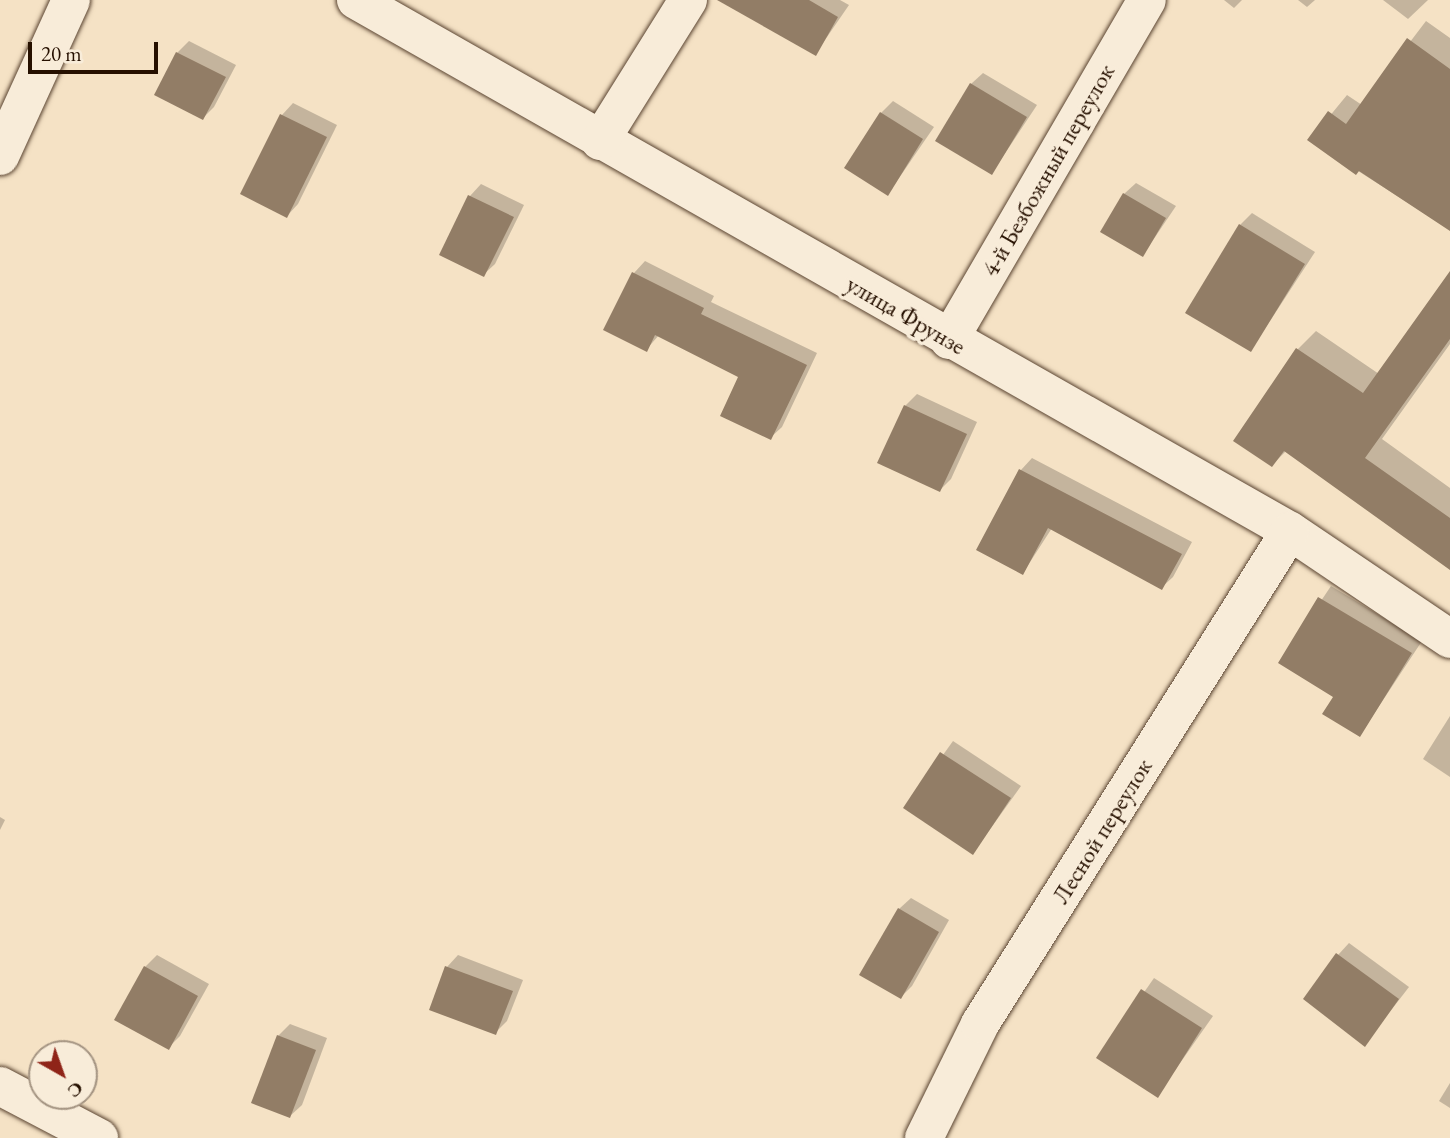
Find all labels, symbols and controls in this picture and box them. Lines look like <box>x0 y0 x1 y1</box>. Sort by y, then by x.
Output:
scale bar <box>32 28 161 72</box>
text: 20 m <box>41 40 82 67</box>
street label: 4-й Безбожный переулок <box>975 59 1121 281</box>
street label: улица Фрунзе <box>841 269 971 361</box>
street label: Лесной переулок <box>1046 753 1158 909</box>
north arrow <box>28 1040 98 1110</box>
text: С <box>62 1076 89 1104</box>

